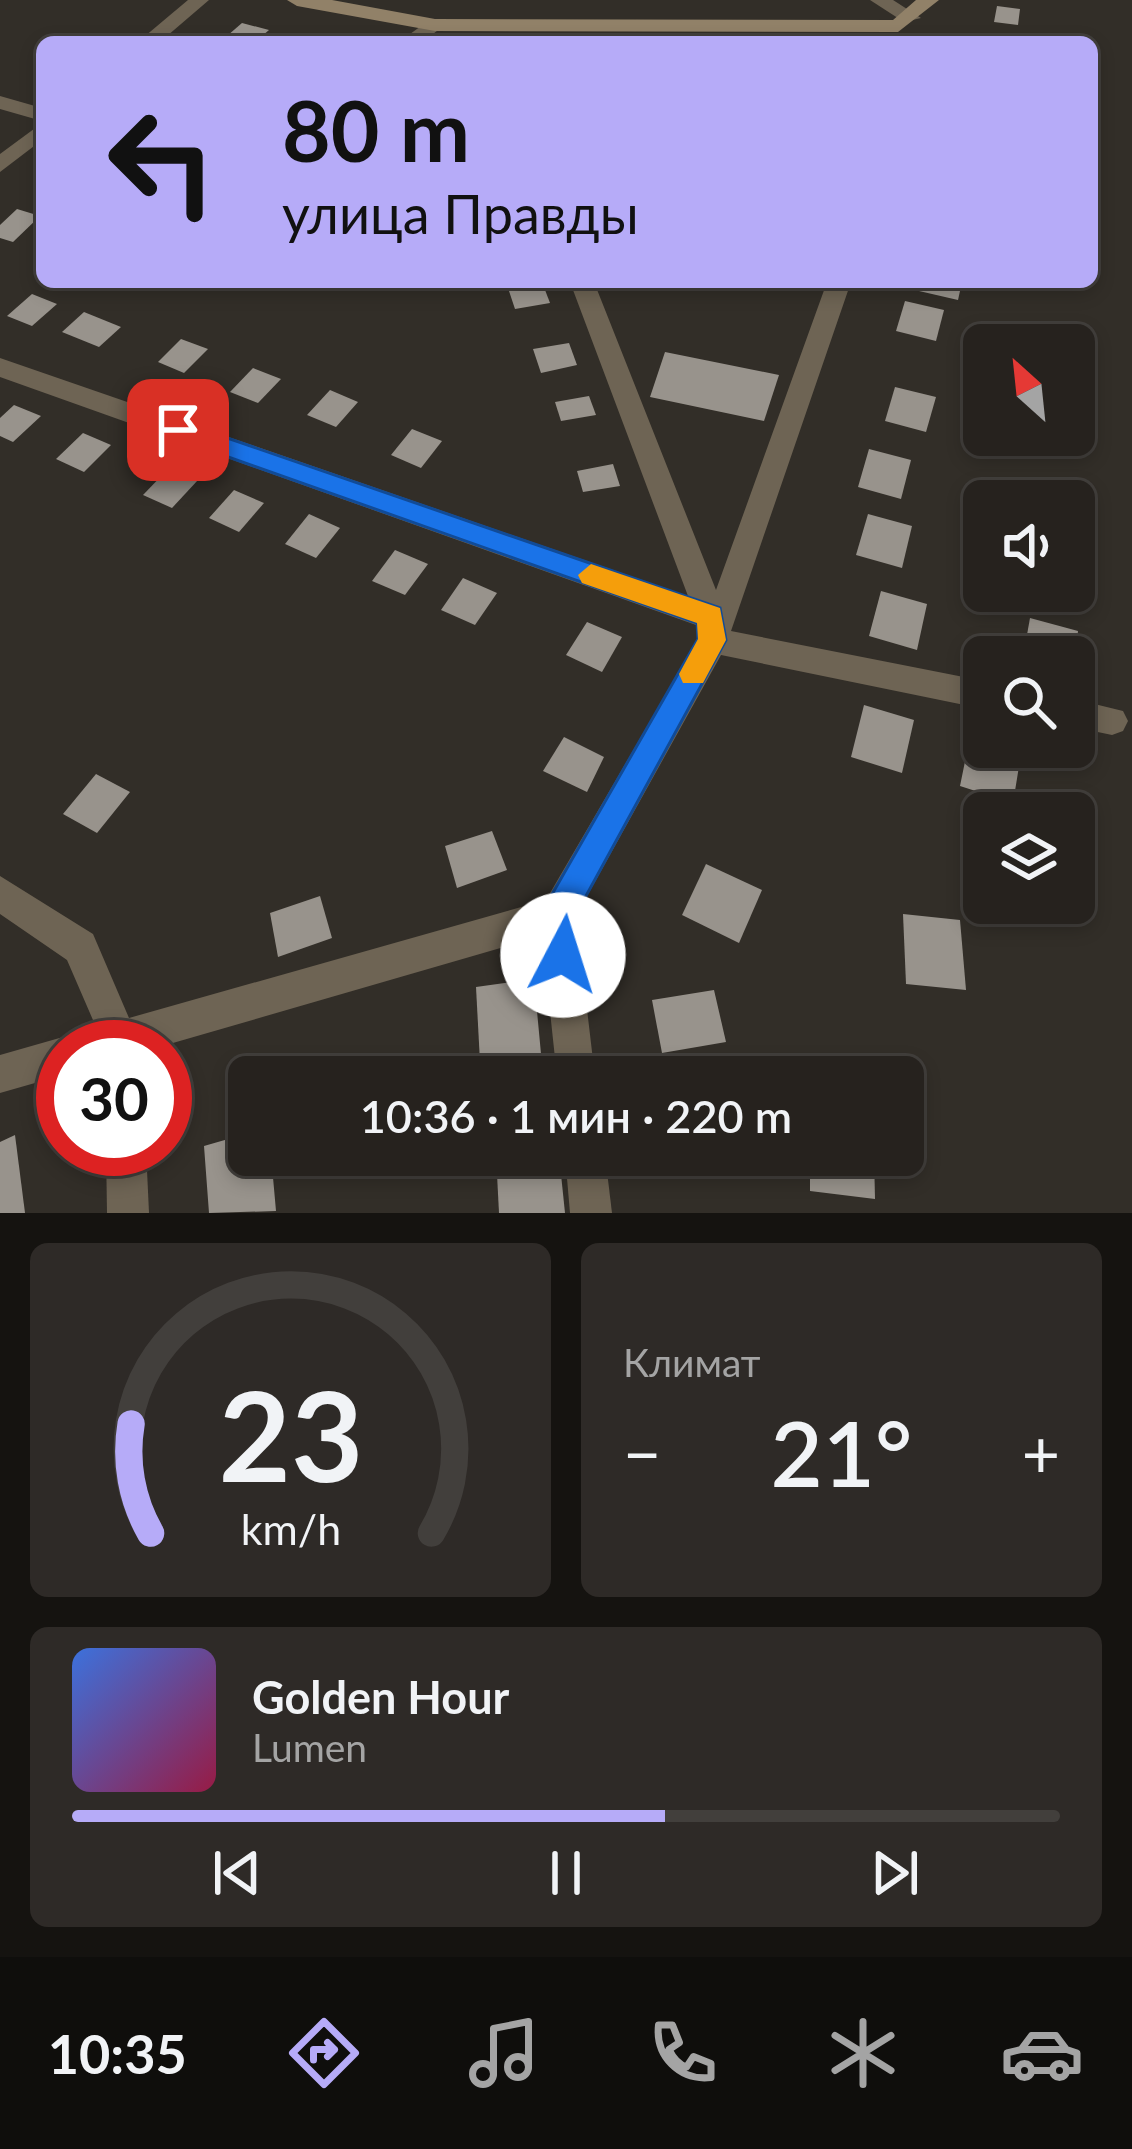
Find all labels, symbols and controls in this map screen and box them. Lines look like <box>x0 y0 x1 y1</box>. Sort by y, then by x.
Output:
text: 80 m <box>282 79 470 180</box>
icon: left <box>84 84 240 240</box>
text: улица Правды <box>282 181 639 246</box>
north arrow <box>963 324 1095 456</box>
map controls <box>963 324 1095 924</box>
pin <box>127 379 229 481</box>
icon: arrive <box>145 397 211 463</box>
button: sound <box>963 480 1095 612</box>
button: search <box>963 636 1095 768</box>
button: layers <box>963 792 1095 924</box>
position arrow <box>500 892 626 1018</box>
speed limit sign: 30 <box>36 1020 192 1176</box>
text: 10:36 · 1 мин · 220 m <box>360 1089 792 1143</box>
text: Климат <box>623 1339 761 1385</box>
text: 23 <box>218 1359 363 1509</box>
text: 21° <box>771 1398 912 1506</box>
text: − <box>623 1413 661 1492</box>
text: + <box>1022 1413 1060 1492</box>
text: km/h <box>240 1503 341 1554</box>
text: Golden Hour <box>252 1670 509 1724</box>
text: Lumen <box>252 1724 367 1770</box>
icon: previous <box>204 1840 270 1906</box>
icon: pause <box>533 1840 599 1906</box>
icon: next <box>862 1840 928 1906</box>
icon: directions <box>282 2011 366 2095</box>
icon: music <box>462 2011 546 2095</box>
icon: phone <box>641 2011 725 2095</box>
icon: climate <box>821 2011 905 2095</box>
icon: car <box>1000 2011 1084 2095</box>
text: 10:35 <box>48 2021 187 2086</box>

